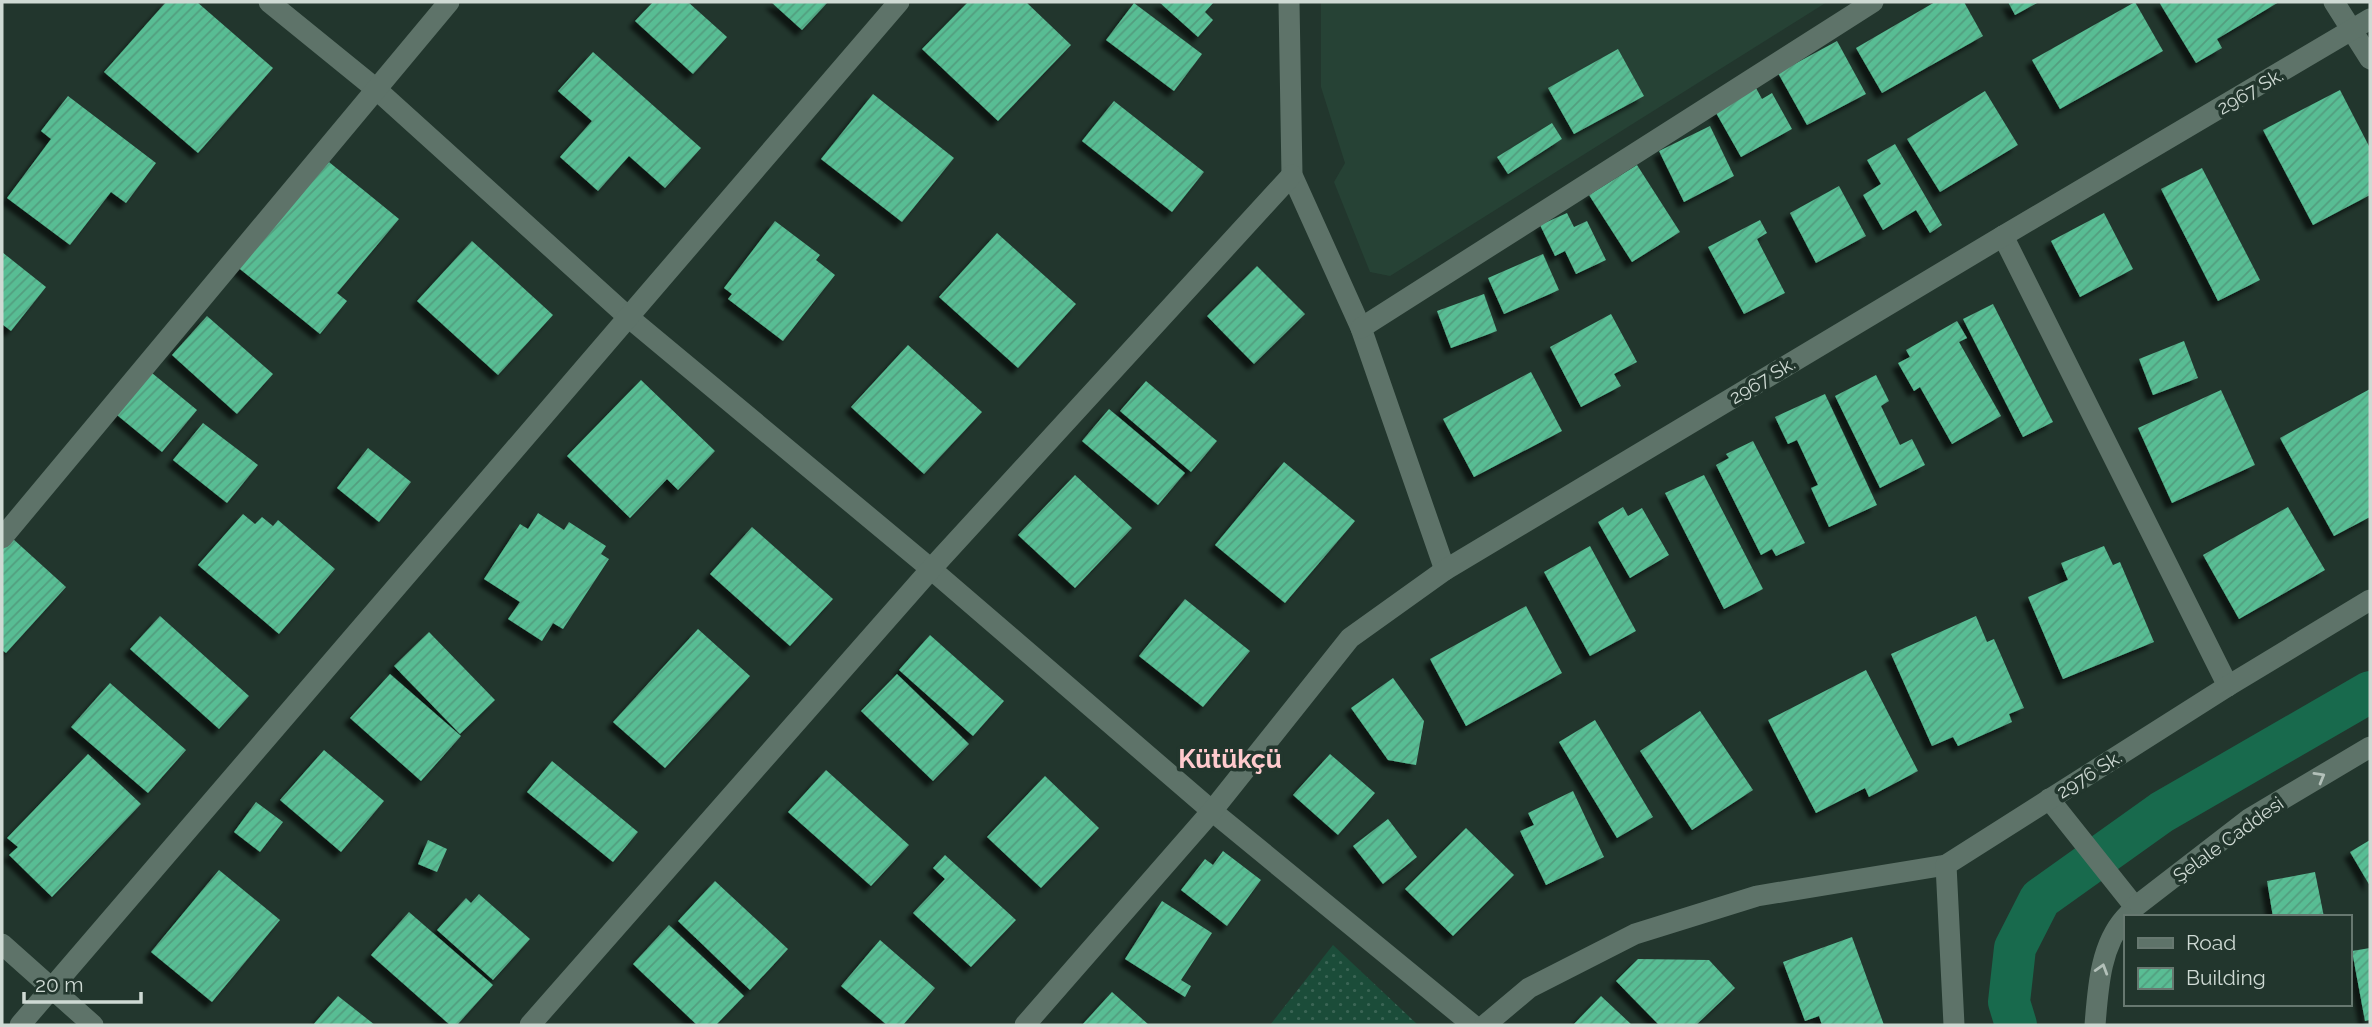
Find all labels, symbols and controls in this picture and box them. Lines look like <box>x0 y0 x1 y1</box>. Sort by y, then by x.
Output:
street label: 2967 Sk. <box>2213 63 2287 119</box>
street label: 2967 Sk. <box>1725 352 1799 408</box>
district label: Kütükçü <box>1178 744 1282 774</box>
street label: 2976 Sk. <box>2052 745 2126 803</box>
one-way arrow <box>2313 772 2326 785</box>
street label: Şelale Caddesi <box>2169 792 2287 886</box>
legend <box>2124 915 2351 1006</box>
text: Road <box>2186 930 2236 955</box>
scale bar <box>24 960 142 1004</box>
one-way arrow <box>2094 963 2109 975</box>
text: Building <box>2186 965 2266 990</box>
text: 20 m <box>35 972 83 997</box>

